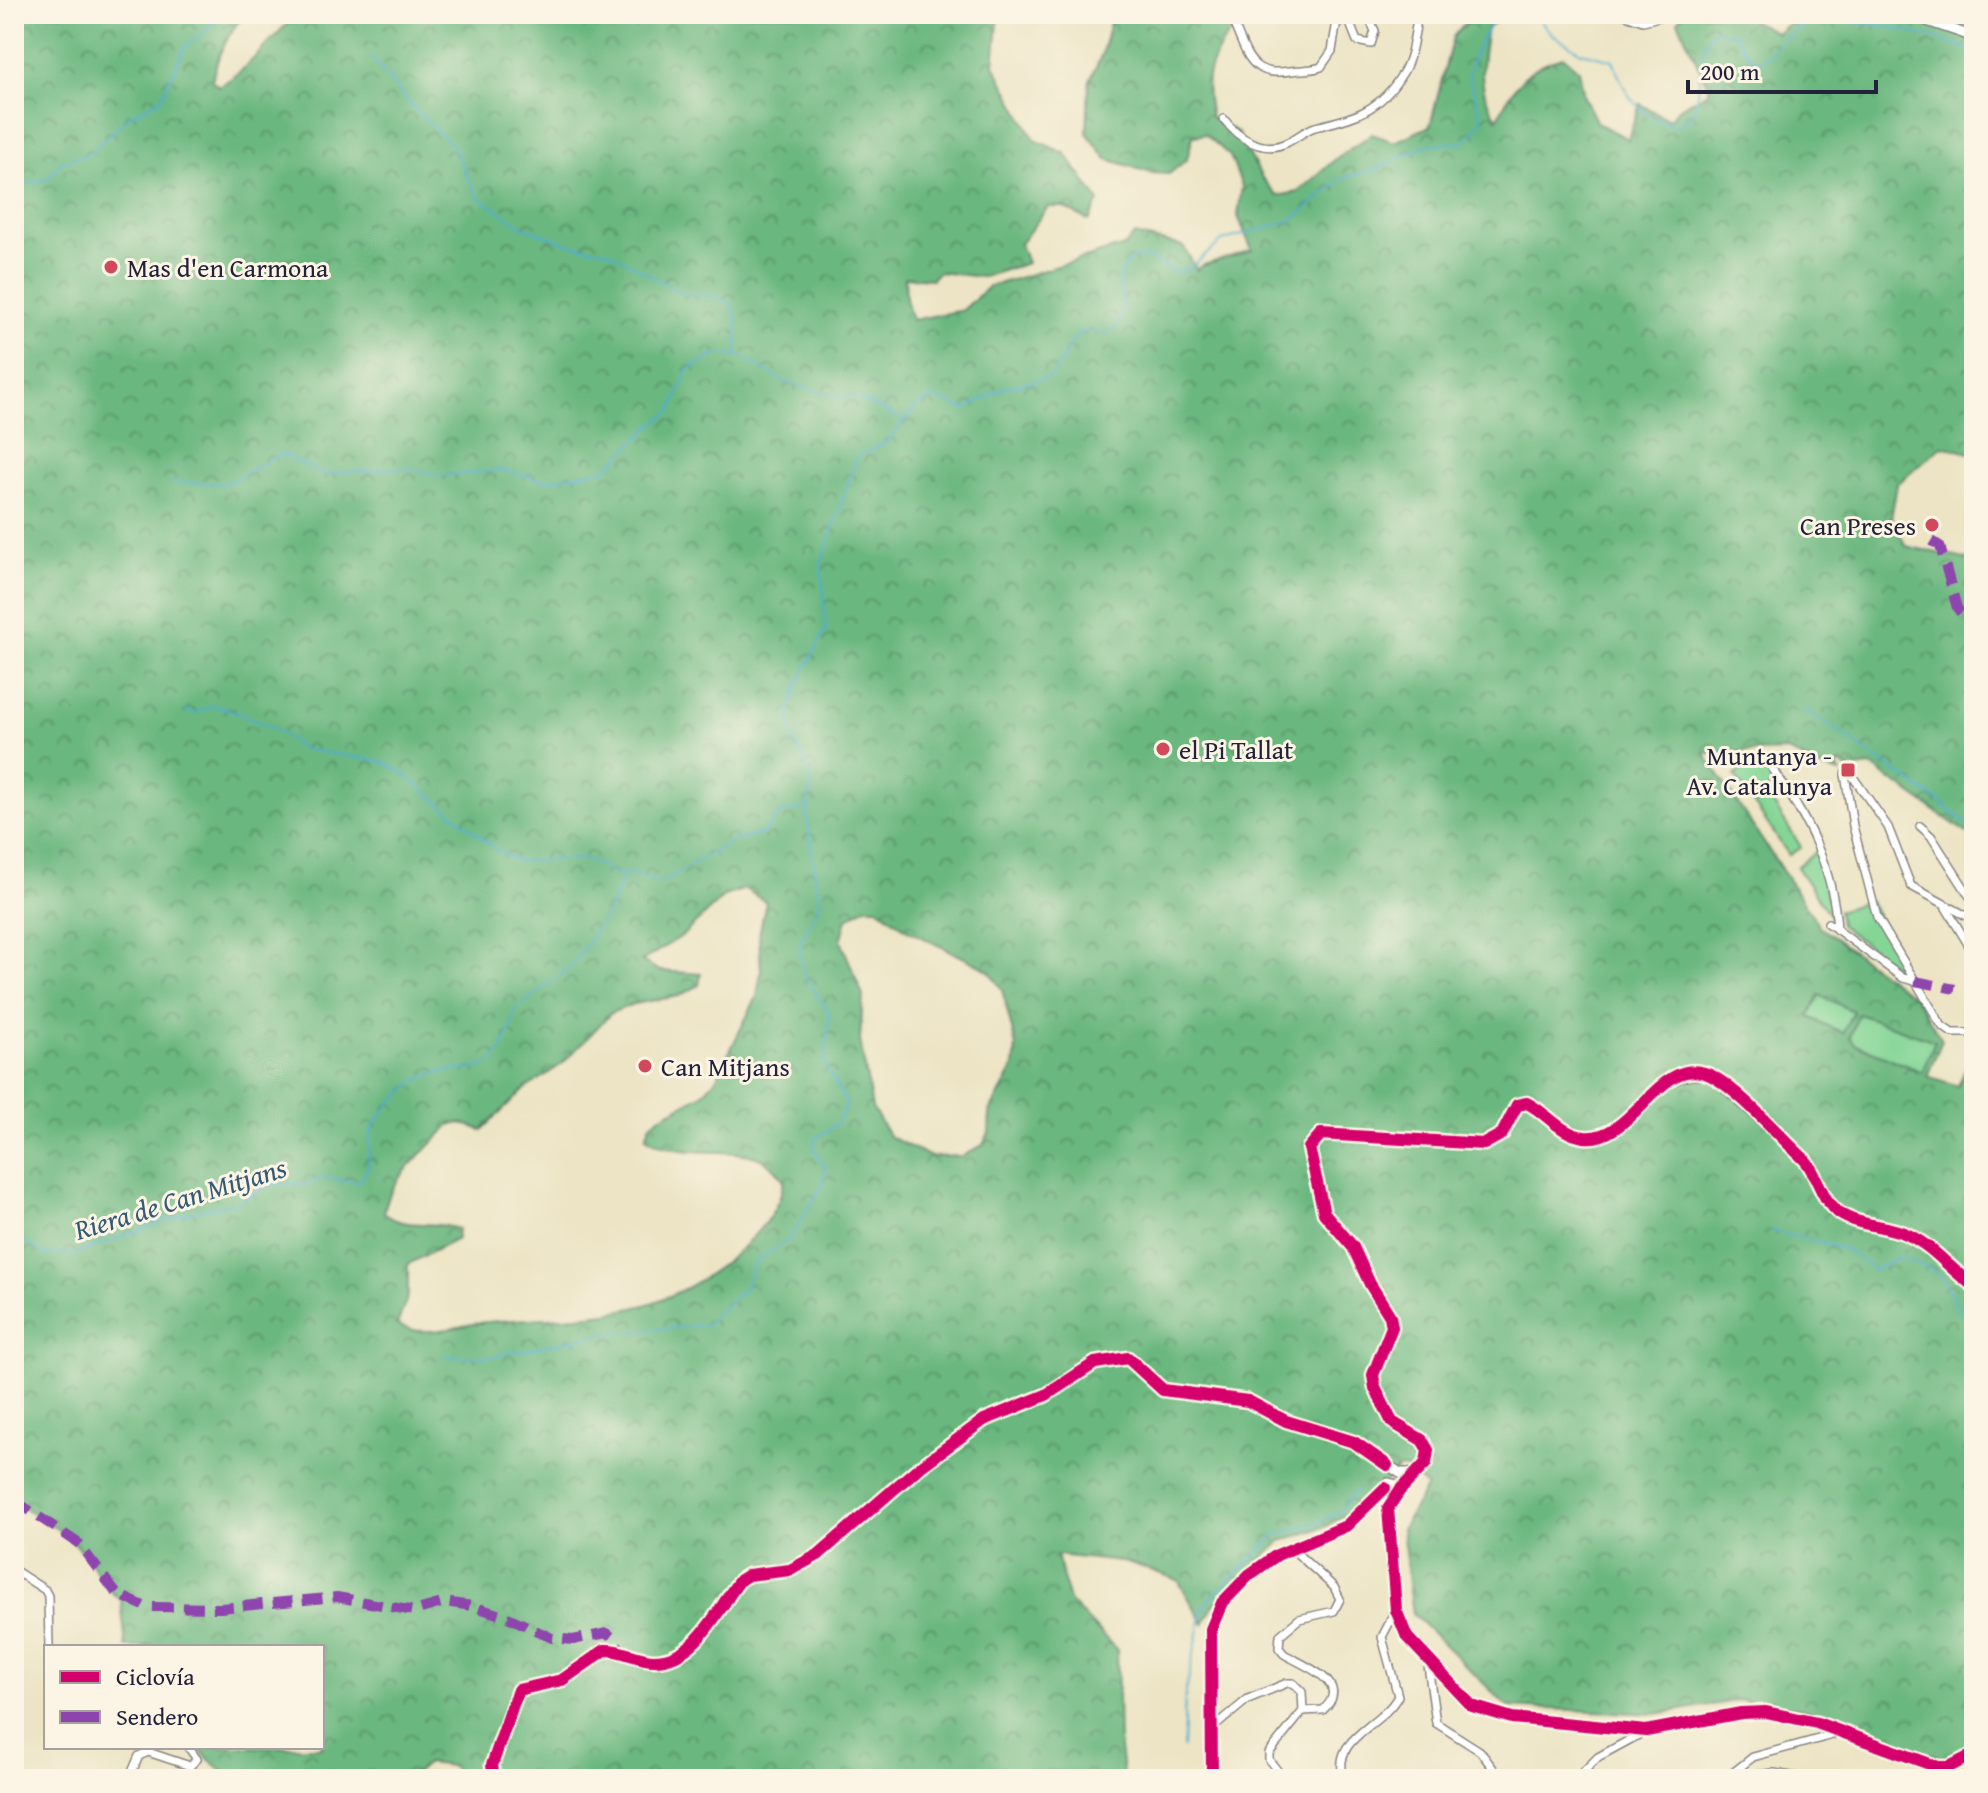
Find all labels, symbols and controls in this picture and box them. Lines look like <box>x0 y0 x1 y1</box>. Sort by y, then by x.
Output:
scale bar <box>1688 44 1876 94</box>
text: 200 m <box>1700 54 1760 89</box>
place label: Mas d'en Carmona <box>127 248 329 287</box>
marker: Mas d'en Carmona <box>102 258 120 276</box>
place label: Can Preses <box>1800 506 1916 545</box>
marker: Can Preses <box>1923 516 1941 534</box>
place label: el Pi Tallat <box>1179 730 1293 769</box>
place label: Muntanya - Av. Catalunya <box>1686 736 1833 805</box>
marker: el Pi Tallat <box>1154 740 1172 758</box>
marker: Muntanya - Av. Catalunya <box>1839 761 1857 779</box>
place label: Can Mitjans <box>661 1047 790 1086</box>
marker: Can Mitjans <box>636 1057 654 1075</box>
water label: Riera de Can Mitjans <box>68 1146 291 1250</box>
legend <box>44 1645 324 1749</box>
text: Ciclovía <box>116 1659 195 1694</box>
text: Sendero <box>116 1699 198 1734</box>

